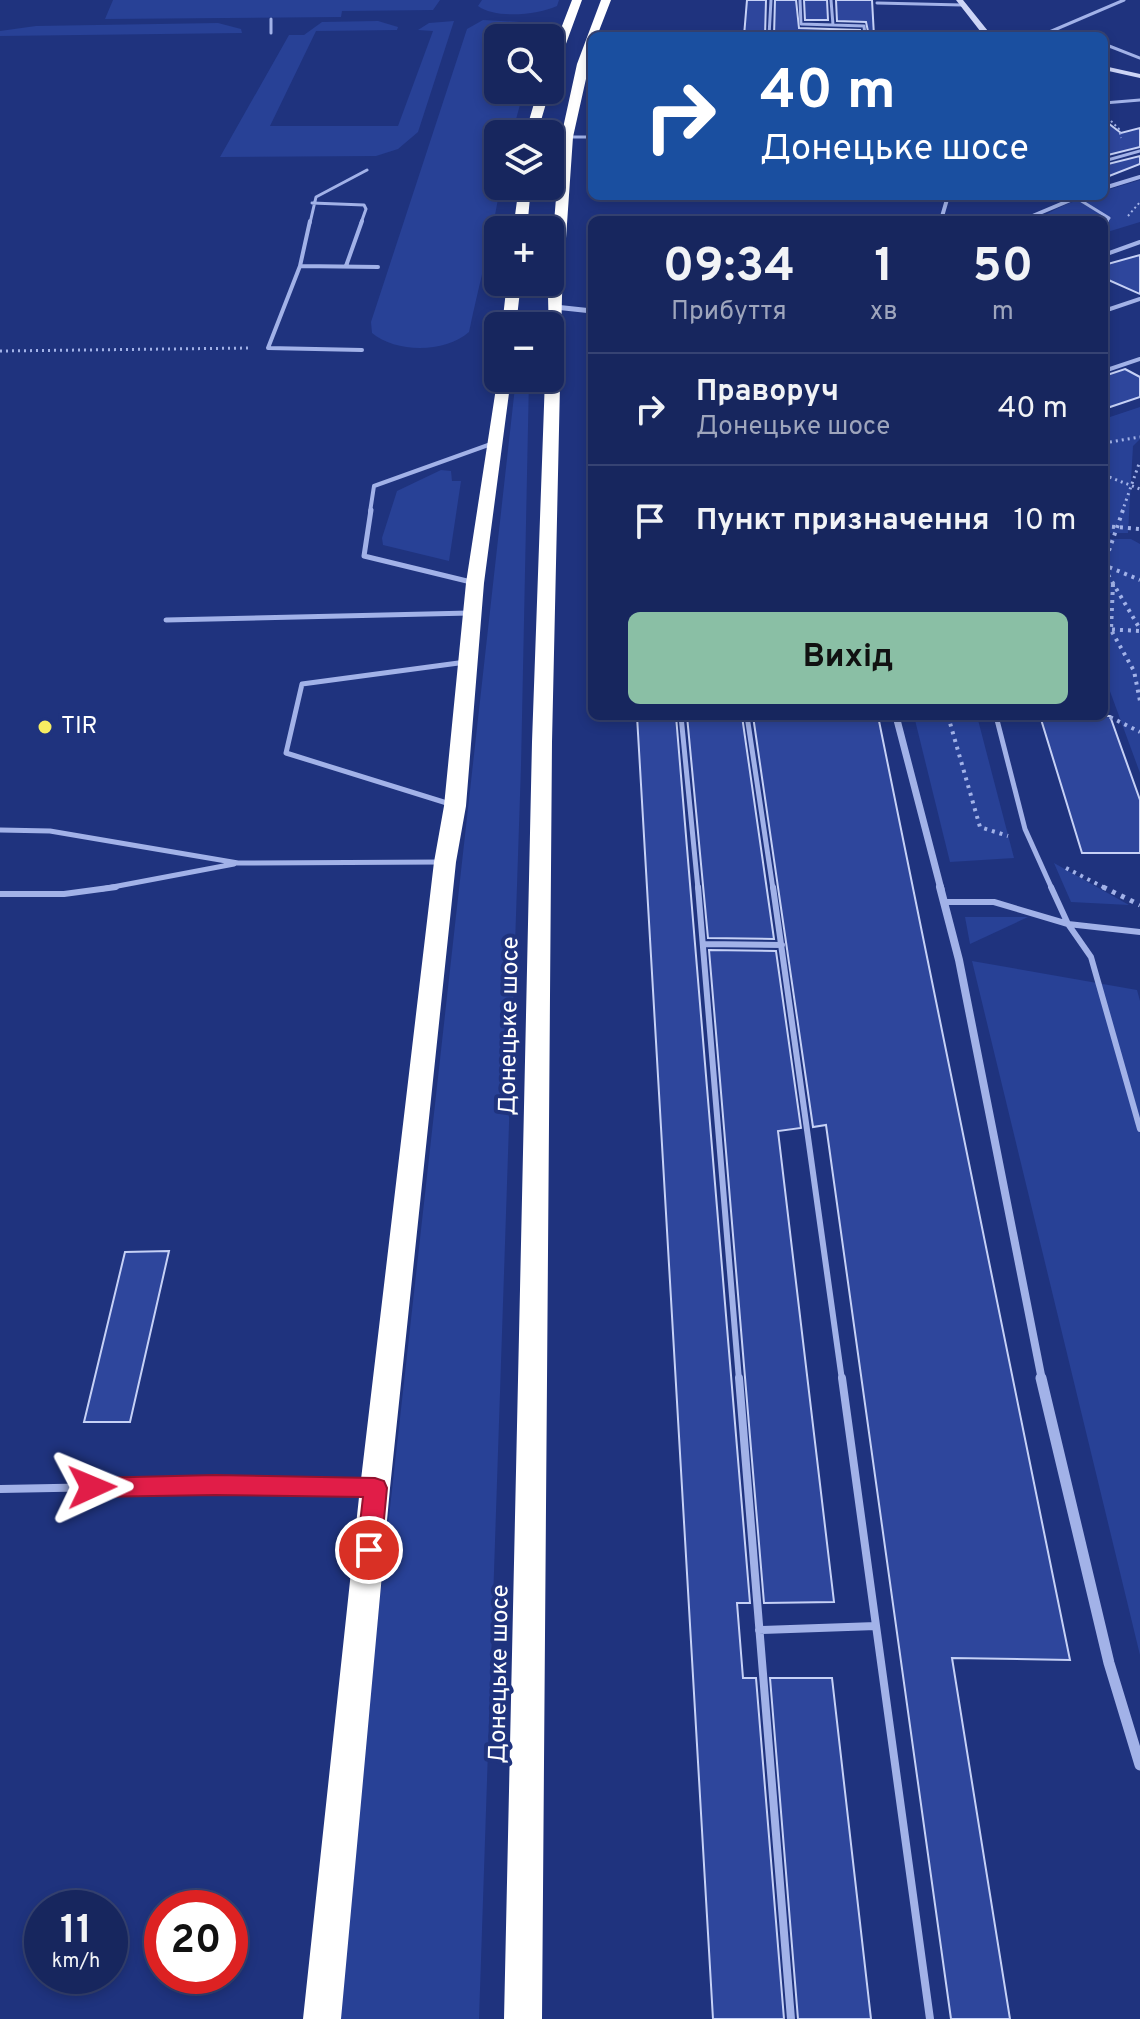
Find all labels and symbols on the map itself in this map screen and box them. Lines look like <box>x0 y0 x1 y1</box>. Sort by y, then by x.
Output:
place label: TIR <box>61 712 98 742</box>
marker: TIR <box>36 718 54 736</box>
street label: Донецьке шосе <box>493 936 527 1116</box>
position arrow <box>50 1445 134 1529</box>
pin <box>335 1516 403 1584</box>
street label: Донецьке шосе <box>483 1584 517 1764</box>
speed limit sign: 20 <box>144 1890 248 1994</box>

